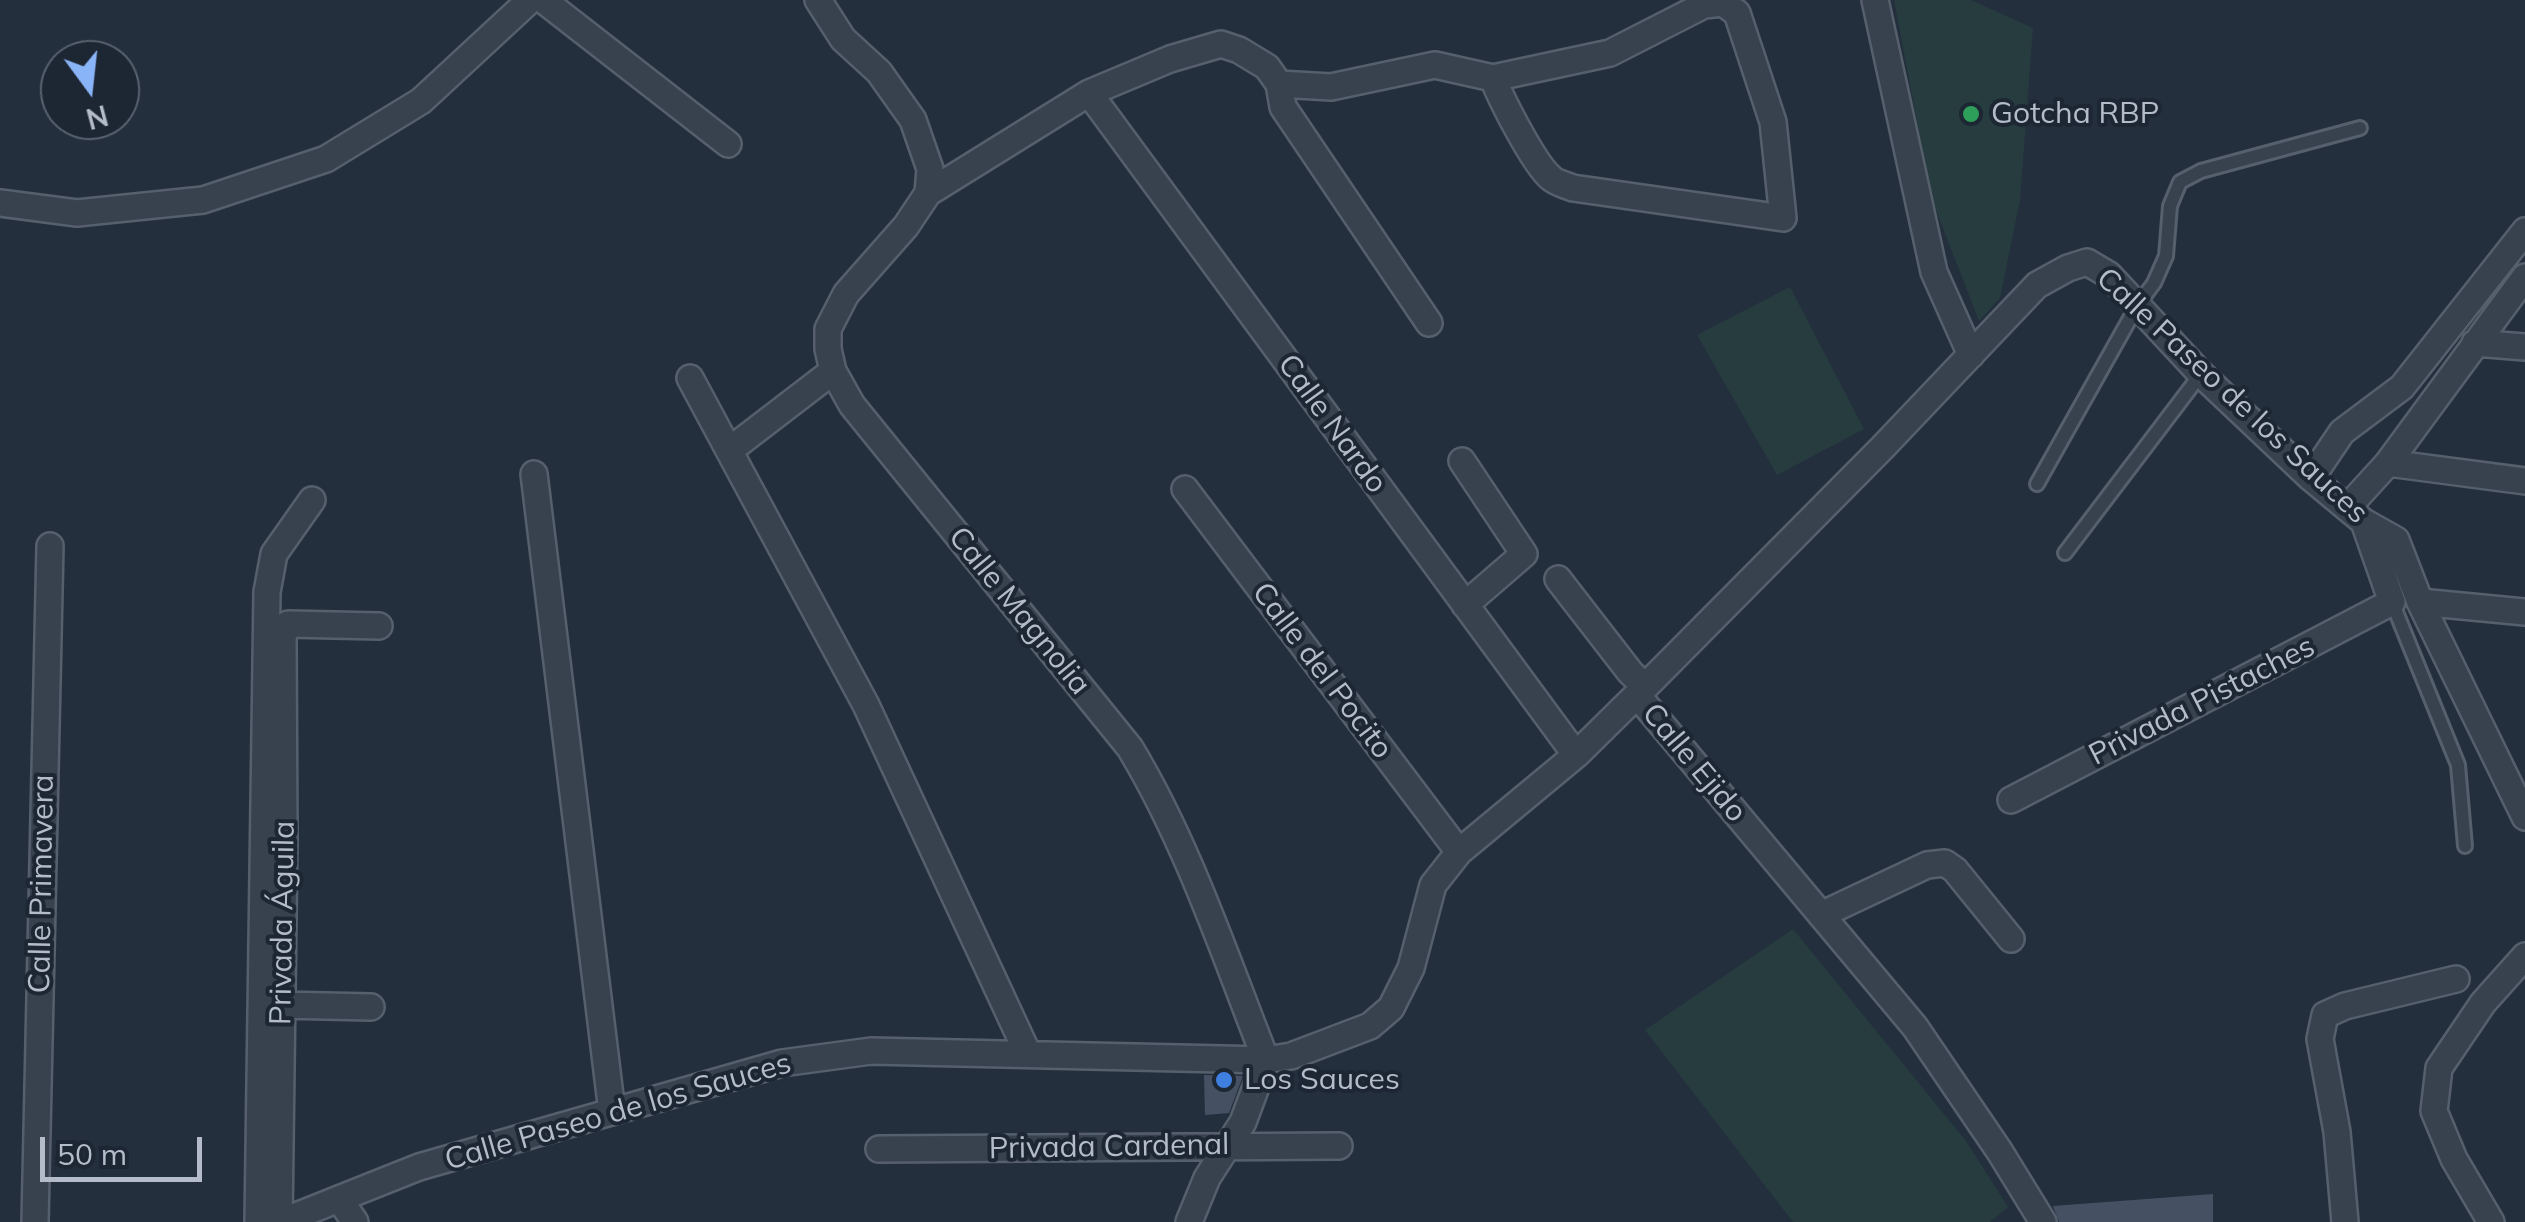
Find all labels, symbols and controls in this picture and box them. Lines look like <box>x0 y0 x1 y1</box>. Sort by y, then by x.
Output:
north arrow <box>40 40 140 140</box>
place label: Gotcha RBP <box>1991 96 2159 132</box>
text: N <box>83 98 112 137</box>
marker: Gotcha RBP <box>1960 103 1982 125</box>
street label: Calle Paseo de los Sauces <box>2089 261 2375 531</box>
street label: Calle Nardo <box>1270 348 1394 500</box>
street label: Calle Magnolia <box>940 520 1098 702</box>
street label: Calle del Pocito <box>1244 576 1400 766</box>
street label: Privada Pistaches <box>2083 629 2321 773</box>
street label: Calle Ejido <box>1634 696 1754 830</box>
street label: Calle Primavera <box>22 774 62 994</box>
street label: Privada Águila <box>263 821 303 1025</box>
street label: Calle Paseo de los Sauces <box>441 1045 795 1179</box>
place label: Los Sauces <box>1244 1062 1400 1098</box>
marker: Los Sauces <box>1213 1069 1235 1091</box>
scale bar <box>45 1117 208 1179</box>
street label: Privada Cardenal <box>988 1127 1230 1167</box>
text: 50 m <box>57 1135 127 1173</box>

